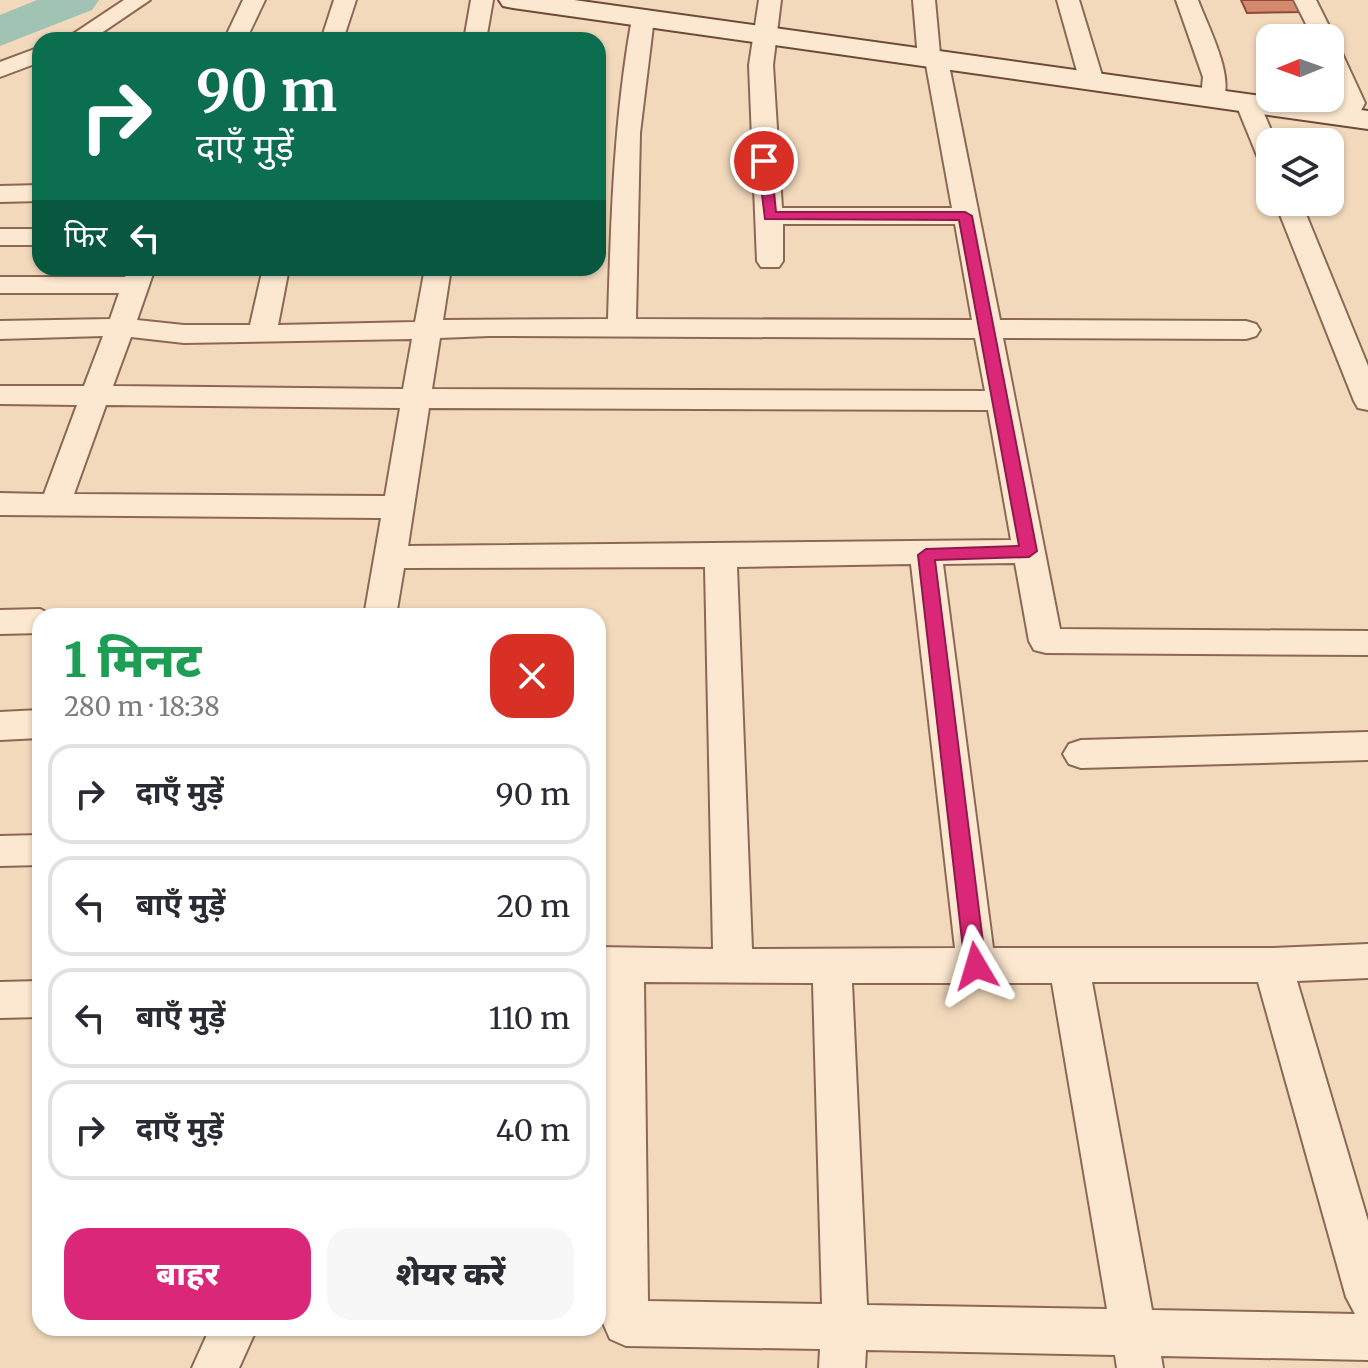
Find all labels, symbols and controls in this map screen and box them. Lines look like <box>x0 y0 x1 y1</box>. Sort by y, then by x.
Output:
north arrow <box>1256 24 1344 112</box>
map controls <box>1256 24 1344 216</box>
text: 90 m <box>196 56 337 126</box>
icon: right <box>64 64 168 168</box>
text: दाएँ मुड़ें <box>196 125 294 170</box>
pin <box>730 127 798 195</box>
button: layers <box>1256 128 1344 216</box>
icon: arrive <box>742 139 786 183</box>
icon: left <box>123 216 167 260</box>
text: फिर <box>64 217 107 255</box>
text: 1 मिनट <box>64 630 201 690</box>
button: close <box>490 634 574 718</box>
text: 280 m · 18:38 <box>64 690 220 723</box>
icon: right <box>68 772 112 816</box>
text: दाएँ मुड़ें <box>136 773 224 811</box>
text: 90 m <box>496 775 570 813</box>
icon: left <box>68 884 112 928</box>
text: बाएँ मुड़ें <box>136 885 225 923</box>
text: 20 m <box>497 887 570 925</box>
position arrow <box>934 924 1018 1008</box>
icon: left <box>68 996 112 1040</box>
text: बाएँ मुड़ें <box>136 997 225 1035</box>
text: 110 m <box>489 999 570 1037</box>
icon: right <box>68 1108 112 1152</box>
text: दाएँ मुड़ें <box>136 1109 224 1147</box>
text: 40 m <box>496 1111 570 1149</box>
button: बाहर <box>64 1228 311 1320</box>
button: शेयर करें <box>327 1228 574 1320</box>

